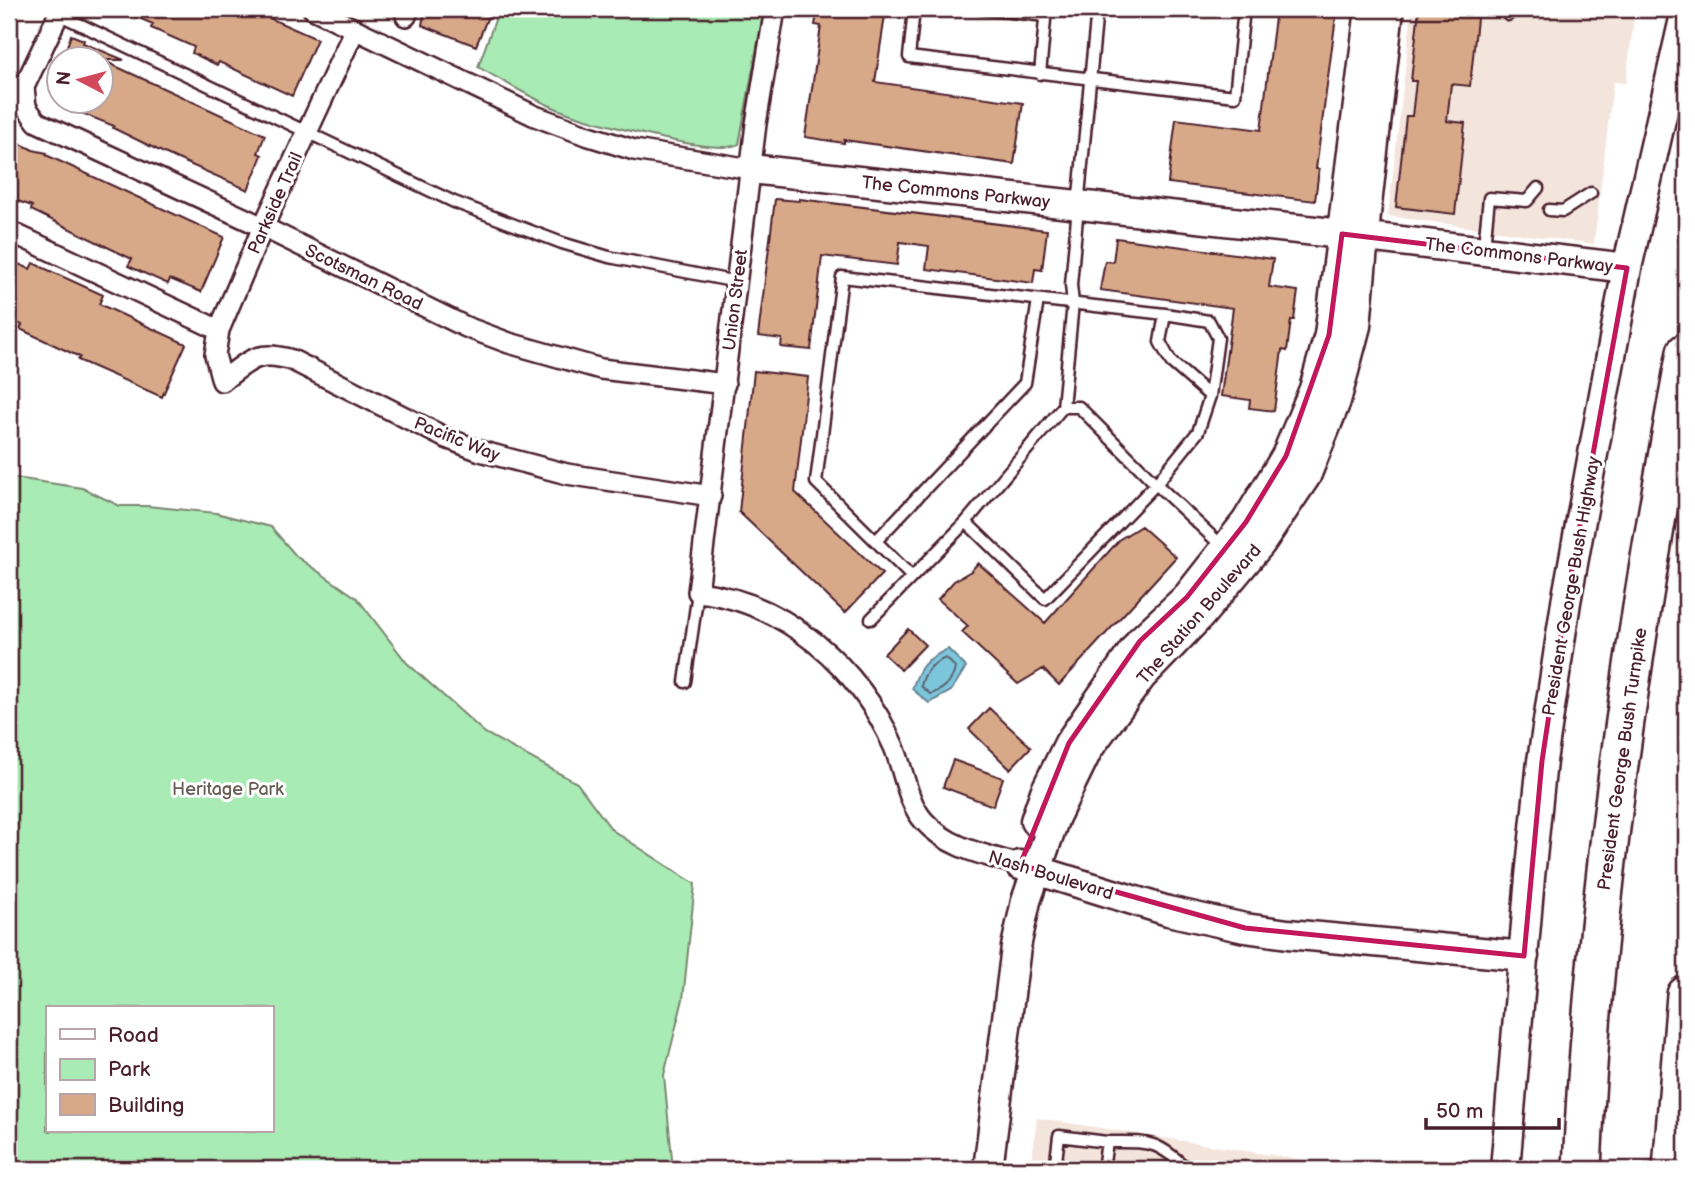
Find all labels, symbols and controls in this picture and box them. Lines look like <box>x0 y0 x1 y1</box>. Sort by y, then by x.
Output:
north arrow <box>46 46 116 116</box>
text: N <box>52 70 77 87</box>
street label: Parkside Trail <box>244 149 307 257</box>
street label: The Commons Parkway <box>861 172 1052 213</box>
street label: The Commons Parkway <box>1424 234 1615 278</box>
street label: Scotsman Road <box>302 240 426 315</box>
street label: Union Street <box>719 248 752 352</box>
street label: Pacific Way <box>411 413 504 467</box>
street label: President George Bush Highway <box>1538 454 1605 718</box>
street label: The Station Boulevard <box>1133 540 1266 689</box>
street label: President George Bush Turnpike <box>1594 626 1651 892</box>
park label: Heritage Park <box>172 779 284 800</box>
street label: Nash Boulevard <box>986 847 1116 904</box>
legend <box>46 1006 273 1132</box>
text: Road <box>108 1023 159 1048</box>
text: Park <box>108 1057 151 1082</box>
scale bar <box>1426 1087 1558 1131</box>
text: Building <box>108 1093 184 1118</box>
text: 50 m <box>1436 1099 1483 1124</box>

